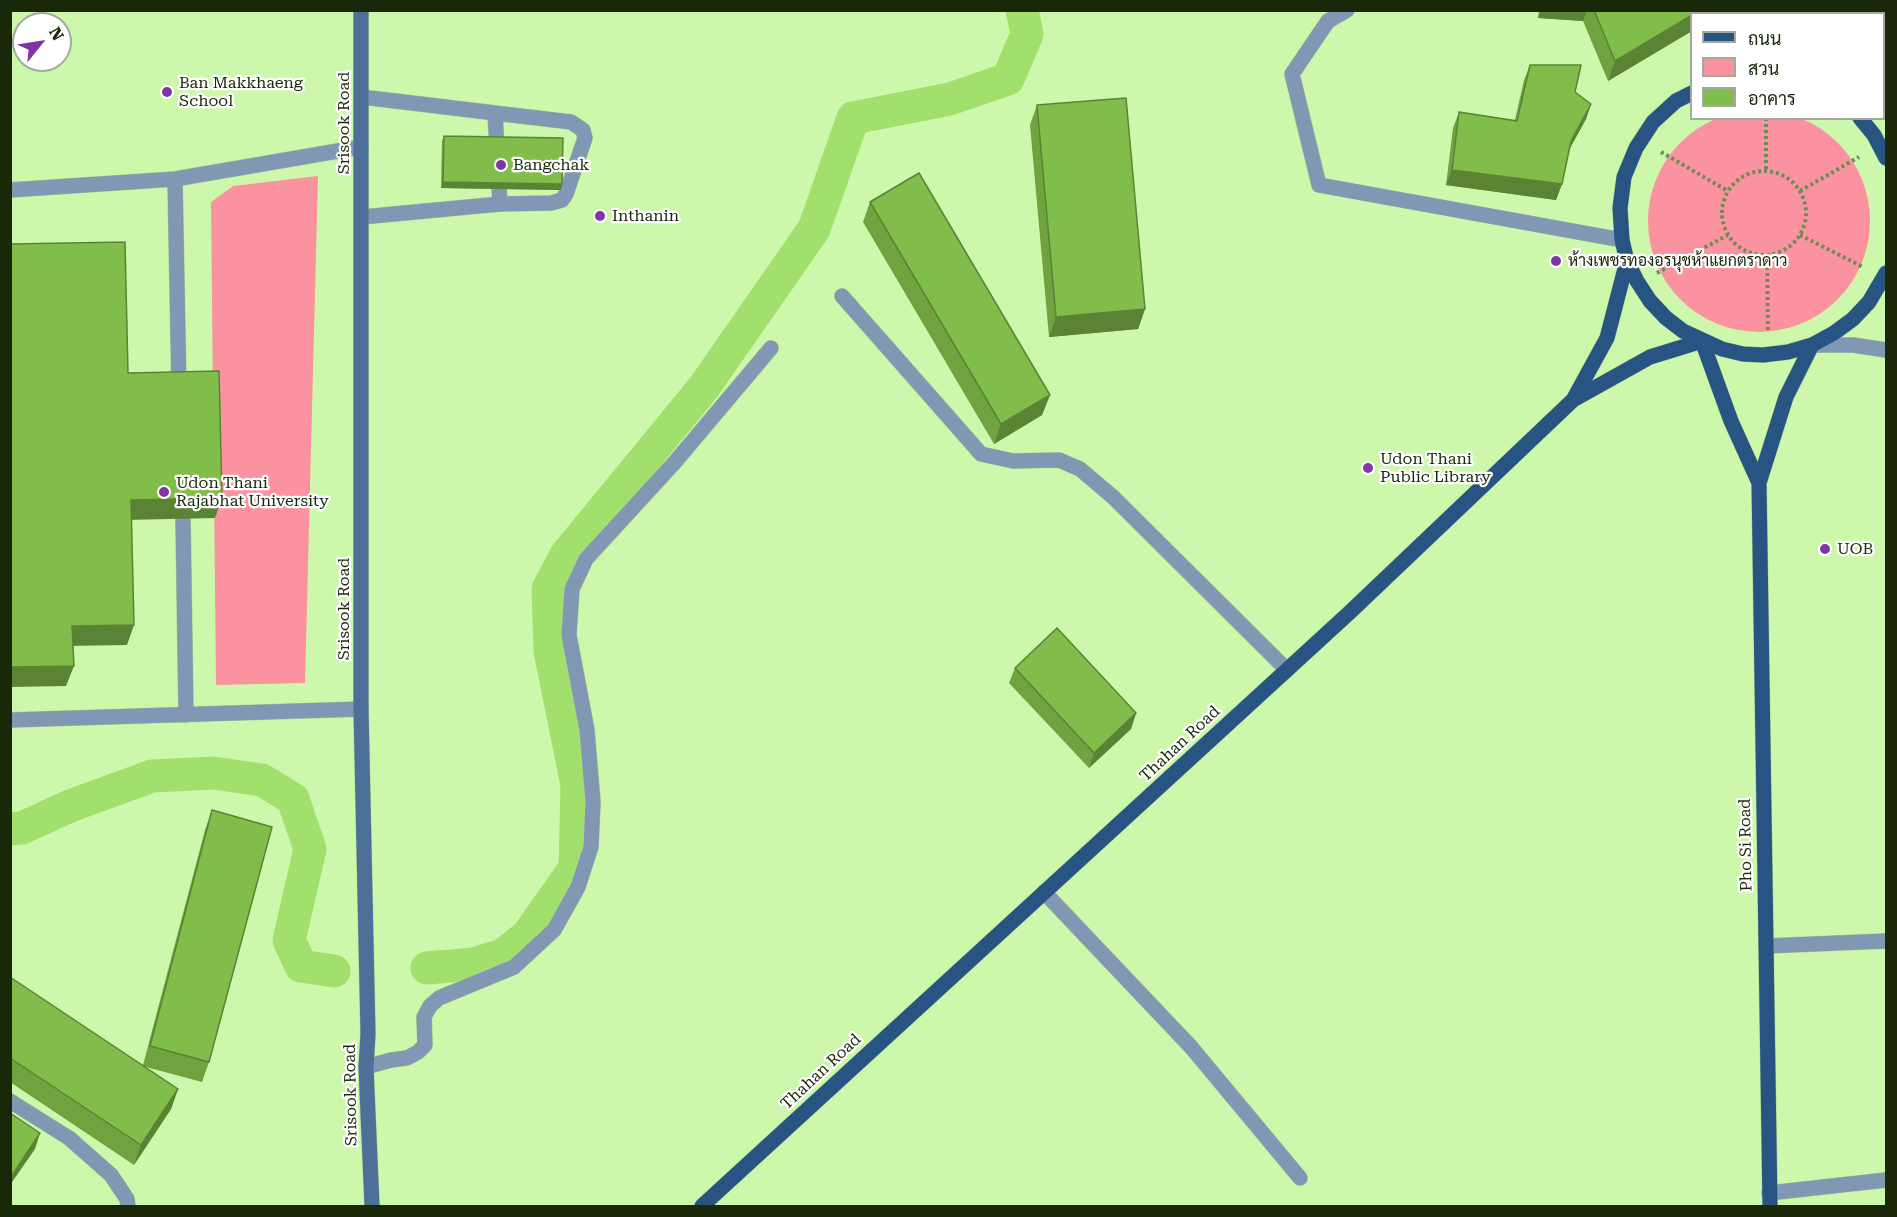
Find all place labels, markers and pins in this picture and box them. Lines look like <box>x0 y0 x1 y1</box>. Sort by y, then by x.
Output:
place label: Ban Makkhaeng School <box>179 73 303 111</box>
marker: Ban Makkhaeng School <box>160 85 174 99</box>
place label: Bangchak <box>513 155 589 175</box>
marker: Bangchak <box>494 158 508 172</box>
place label: Inthanin <box>612 206 679 226</box>
marker: Inthanin <box>593 209 607 223</box>
place label: ห้างเพชรทองอรนุชห้าแยกตราดาว <box>1568 251 1788 271</box>
marker: ห้างเพชรทองอรนุชห้าแยกตราดาว <box>1549 254 1563 268</box>
place label: Udon Thani Public Library <box>1380 449 1491 487</box>
marker: Udon Thani Public Library <box>1361 461 1375 475</box>
place label: Udon Thani Rajabhat University <box>176 473 329 511</box>
marker: Udon Thani Rajabhat University <box>157 485 171 499</box>
place label: UOB <box>1837 539 1873 559</box>
marker: UOB <box>1818 542 1832 556</box>

